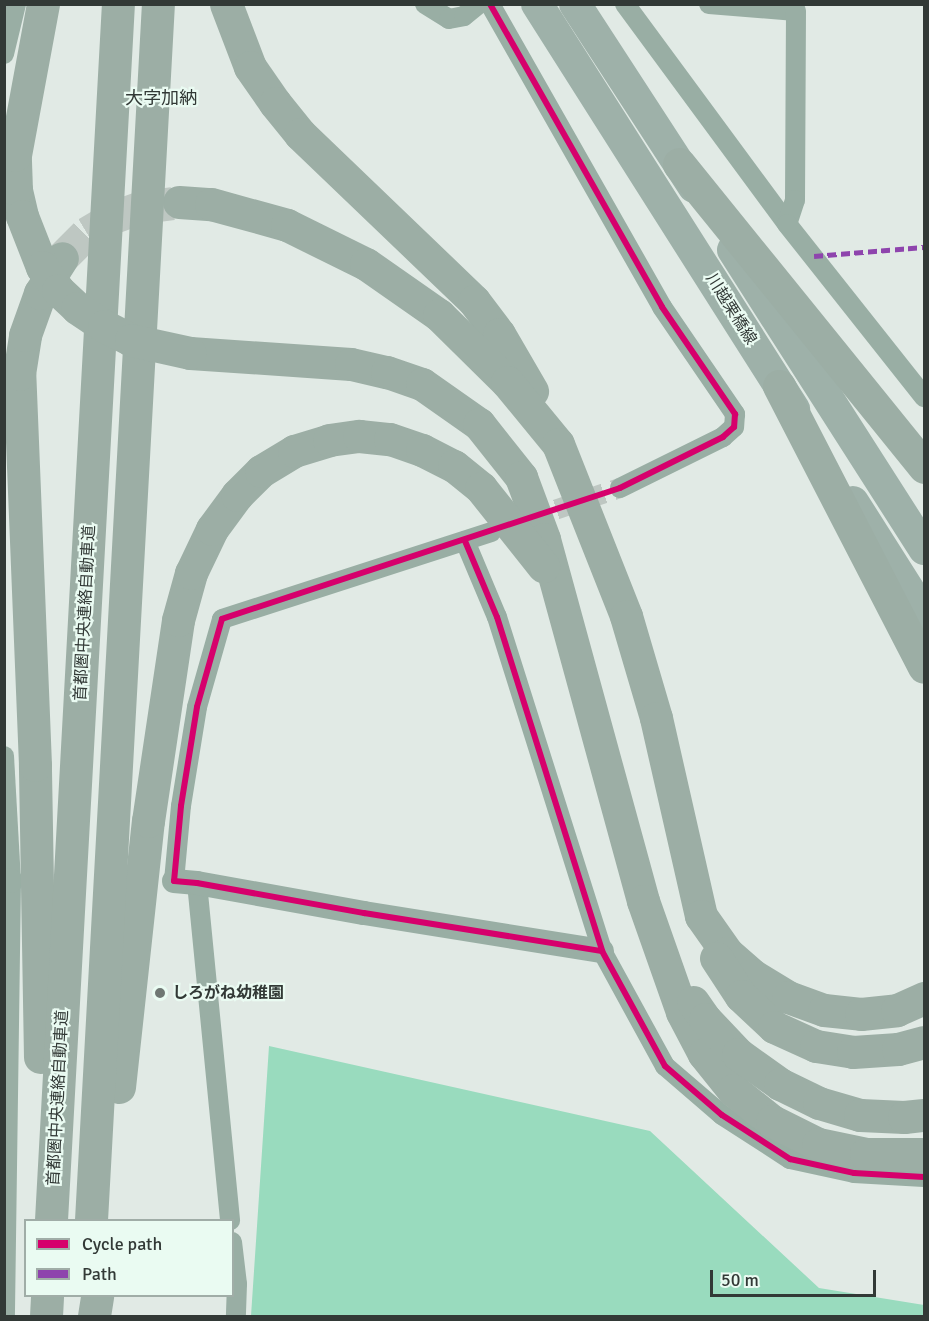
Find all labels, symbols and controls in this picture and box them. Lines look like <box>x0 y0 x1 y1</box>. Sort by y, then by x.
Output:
district label: 大字加納 <box>125 87 197 109</box>
street label: 川越栗橋線 <box>702 270 760 348</box>
street label: 首都圏中央連絡自動車道 <box>71 525 99 701</box>
place label: しろがね幼稚園 <box>172 983 284 1003</box>
marker: しろがね幼稚園 <box>153 986 167 1000</box>
street label: 首都圏中央連絡自動車道 <box>44 1010 72 1186</box>
legend <box>24 1219 234 1297</box>
text: Cycle path <box>82 1233 162 1255</box>
scale bar <box>713 1258 880 1296</box>
text: Path <box>82 1263 117 1285</box>
text: 50 m <box>721 1269 759 1291</box>

